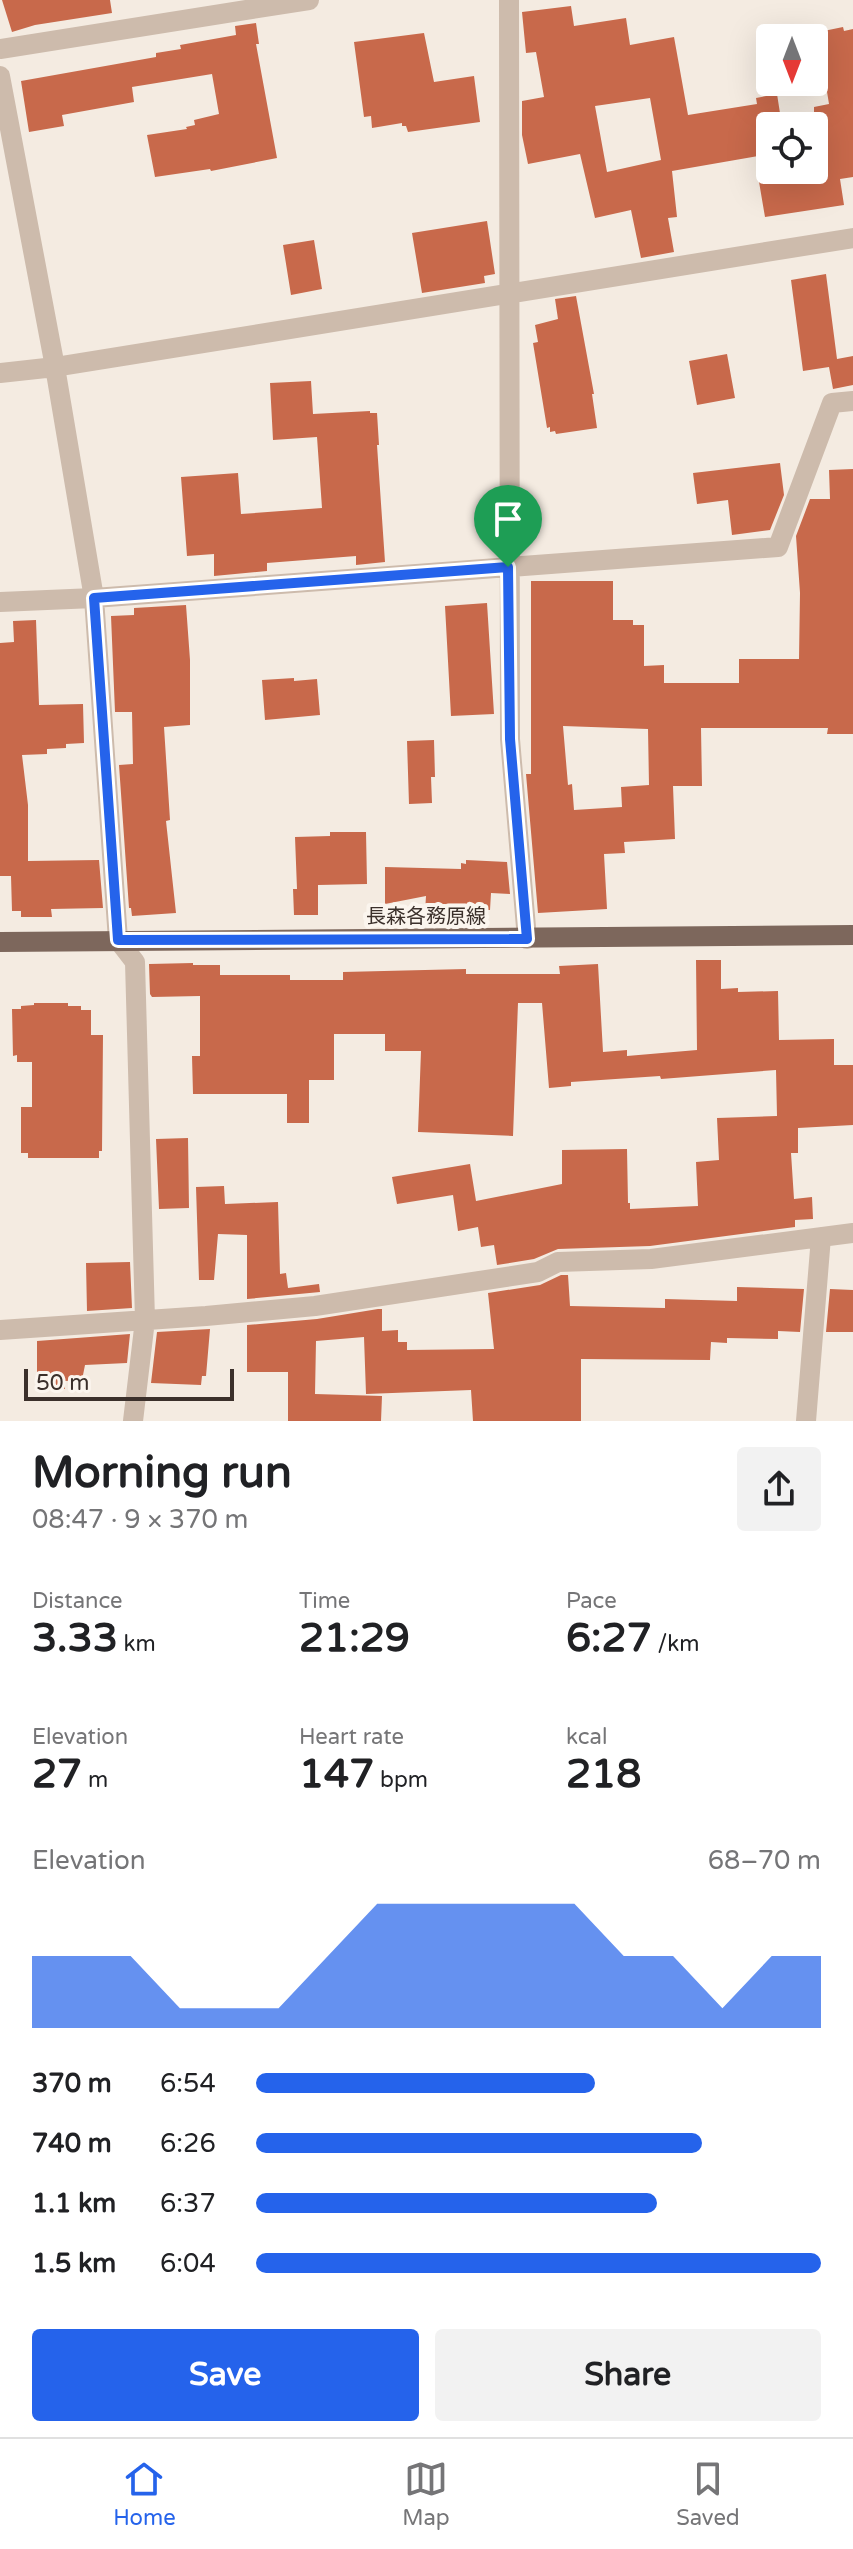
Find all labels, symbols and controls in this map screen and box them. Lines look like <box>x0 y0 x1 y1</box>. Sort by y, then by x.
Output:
north arrow <box>756 24 828 96</box>
map controls <box>756 24 828 184</box>
button: locate <box>756 112 828 184</box>
pin <box>474 485 542 567</box>
icon: arrive <box>486 497 530 541</box>
street label: 長森各務原線 <box>366 905 486 929</box>
scale bar <box>24 1365 234 1401</box>
text: 50 m <box>36 1370 90 1396</box>
text: Morning run <box>32 1447 292 1500</box>
button: share <box>737 1447 821 1531</box>
text: 08:47 · 9 × 370 m <box>32 1504 248 1535</box>
text: Distance <box>32 1588 123 1614</box>
text: Time <box>299 1588 350 1614</box>
text: Pace <box>566 1588 617 1614</box>
text: 3.33 <box>32 1614 118 1662</box>
text: 21:29 <box>299 1614 410 1662</box>
text: 6:27 <box>566 1614 652 1662</box>
text: km <box>118 1631 156 1657</box>
text: /km <box>652 1631 699 1657</box>
text: Elevation <box>32 1724 128 1750</box>
text: Heart rate <box>299 1724 404 1750</box>
text: kcal <box>566 1724 607 1750</box>
text: 27 <box>32 1750 82 1798</box>
text: 147 <box>299 1750 374 1798</box>
text: 218 <box>566 1750 641 1798</box>
text: m <box>82 1767 108 1793</box>
text: bpm <box>374 1767 428 1793</box>
text: Elevation <box>32 1845 146 1876</box>
text: 68–70 m <box>708 1845 821 1876</box>
text: 370 m <box>32 2068 112 2099</box>
text: 6:54 <box>160 2068 216 2099</box>
text: 740 m <box>32 2128 112 2159</box>
text: 6:26 <box>160 2128 216 2159</box>
text: 1.1 km <box>32 2188 116 2219</box>
text: 6:37 <box>160 2188 216 2219</box>
text: 1.5 km <box>32 2248 116 2279</box>
text: 6:04 <box>160 2248 216 2279</box>
button: Save <box>32 2329 419 2421</box>
button: Share <box>435 2329 821 2421</box>
tab: Home <box>113 2457 176 2531</box>
tab: Map <box>402 2457 450 2531</box>
tab: Saved <box>676 2457 740 2531</box>

